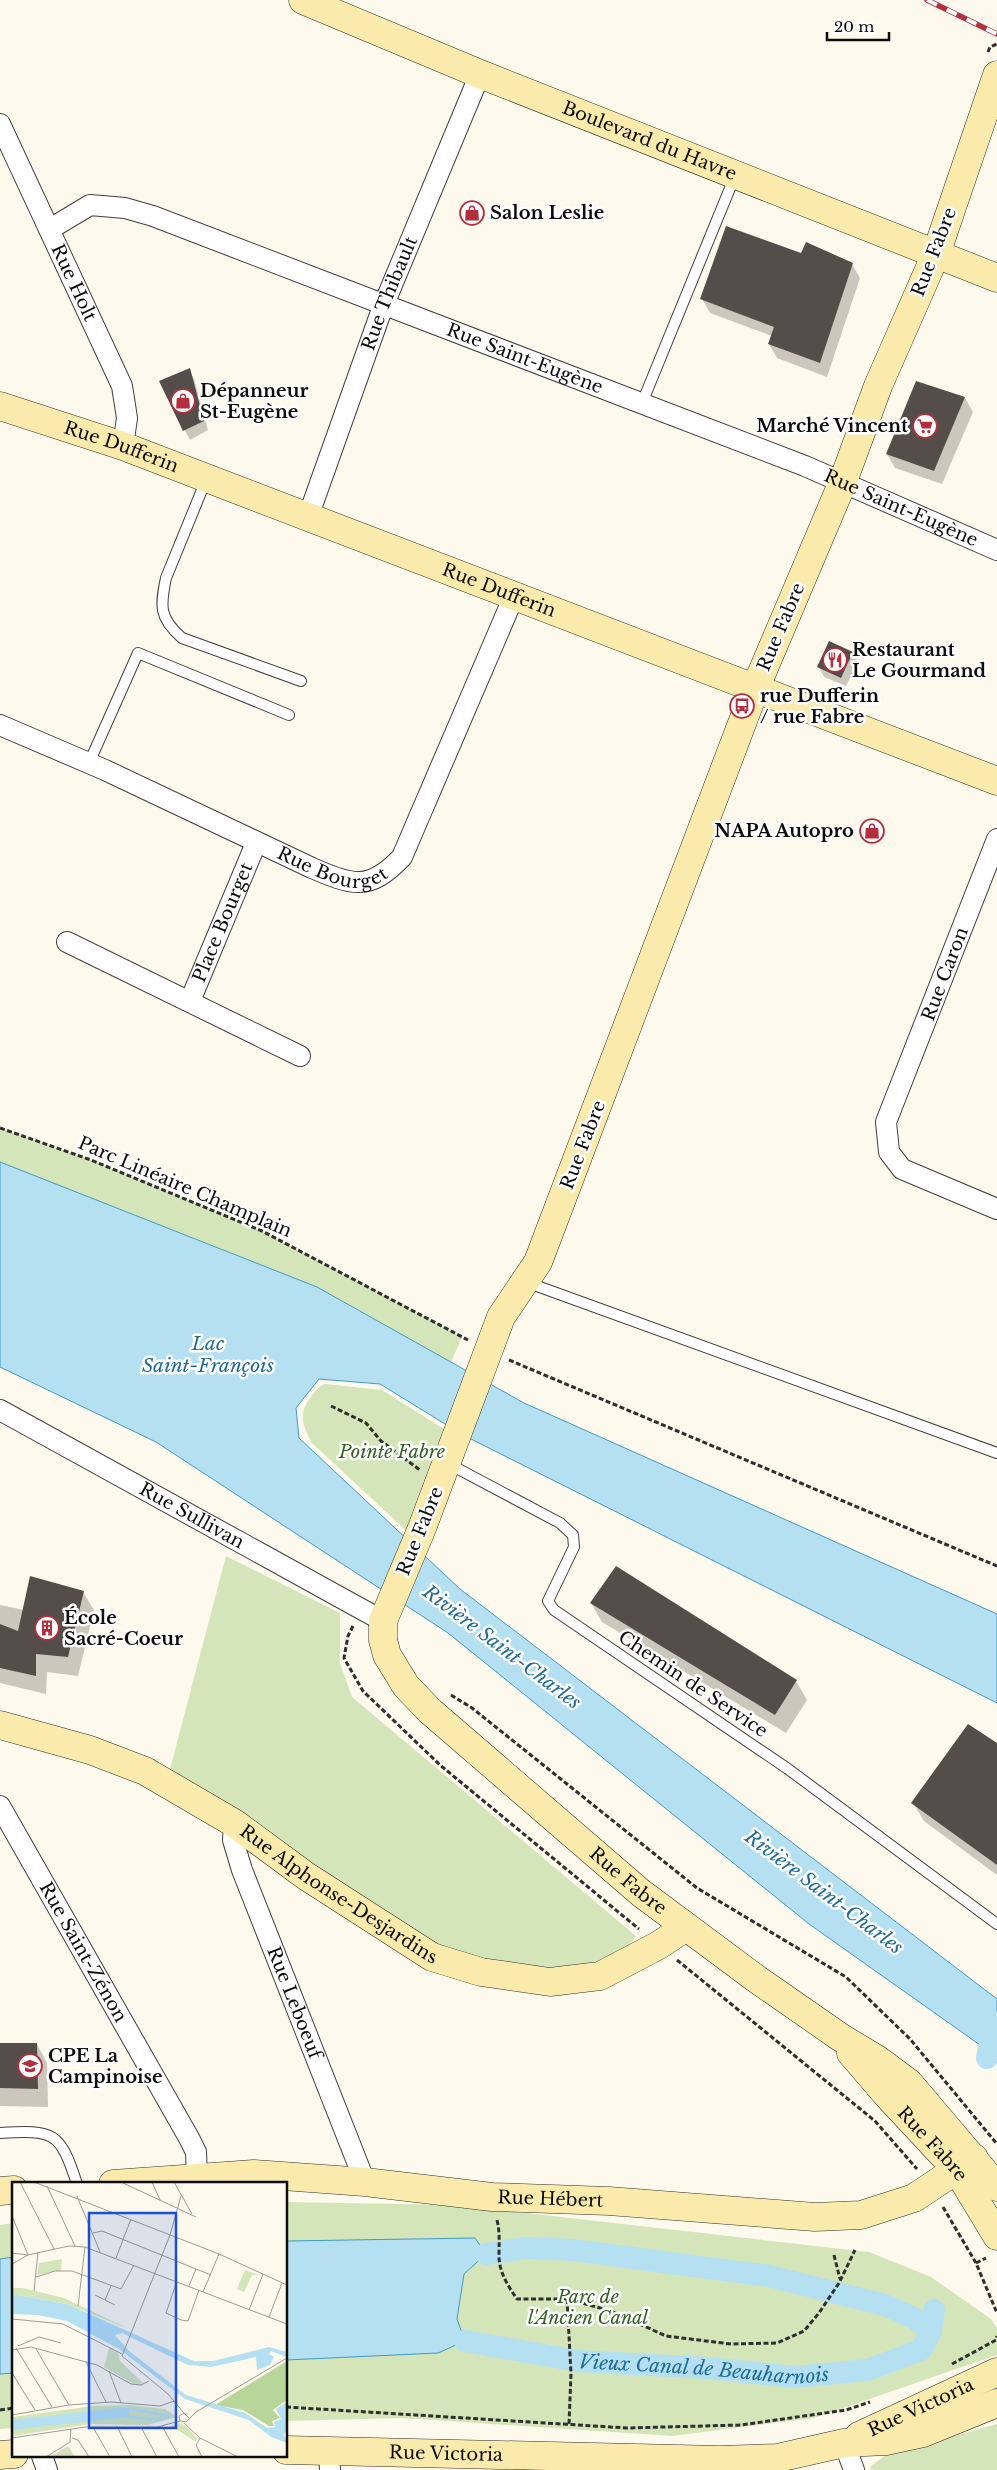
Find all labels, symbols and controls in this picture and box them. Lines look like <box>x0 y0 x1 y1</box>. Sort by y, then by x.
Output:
scale bar <box>827 10 890 42</box>
text: 20 m <box>834 17 874 36</box>
street label: Boulevard du Havre <box>559 97 740 185</box>
shop icon: Salon Leslie <box>459 200 485 226</box>
place label: Salon Leslie <box>490 202 604 224</box>
street label: Rue Fabre <box>907 204 961 300</box>
street label: Rue Thibault <box>357 233 422 353</box>
street label: Rue Holt <box>47 241 101 325</box>
street label: Rue Saint-Eugène <box>443 319 606 398</box>
place label: Dépanneur St-Eugène <box>200 380 308 423</box>
shop icon: Dépanneur St-Eugène <box>170 388 196 414</box>
supermarket icon: Marché Vincent <box>912 413 938 439</box>
place label: Marché Vincent <box>756 415 908 437</box>
street label: Rue Dufferin <box>61 417 182 477</box>
street label: Rue Saint-Eugène <box>821 465 981 551</box>
street label: Rue Dufferin <box>439 558 559 622</box>
street label: Rue Fabre <box>753 580 809 674</box>
place label: Restaurant Le Gourmand <box>852 639 987 682</box>
restaurant icon: Restaurant Le Gourmand <box>822 647 848 673</box>
place label: rue Dufferin / rue Fabre <box>760 685 879 728</box>
bus stop icon: rue Dufferin / rue Fabre <box>729 693 755 719</box>
shop icon: NAPA Autopro <box>859 818 885 844</box>
place label: NAPA Autopro <box>714 820 854 842</box>
street label: Rue Bourget <box>274 842 392 893</box>
street label: Place Bourget <box>188 859 258 986</box>
street label: Rue Caron <box>917 924 973 1024</box>
street label: Rue Fabre <box>556 1097 610 1193</box>
street label: Parc Linéaire Champlain <box>75 1132 295 1242</box>
water label: Lac Saint-François <box>142 1332 274 1377</box>
park label: Pointe Fabre <box>338 1441 445 1463</box>
street label: Rue Sullivan <box>136 1478 248 1553</box>
street label: Rue Fabre <box>392 1483 448 1579</box>
water label: Rivière Saint-Charles <box>418 1580 585 1714</box>
place label: École Sacré-Coeur <box>64 1606 183 1650</box>
building icon: École Sacré-Coeur <box>34 1615 60 1641</box>
street label: Chemin de Service <box>614 1626 772 1742</box>
street label: Rue Alphonse-Desjardins <box>235 1820 439 1969</box>
water label: Rivière Saint-Charles <box>740 1825 907 1959</box>
street label: Rue Fabre <box>585 1843 671 1919</box>
street label: Rue Saint-Zénon <box>35 1878 132 2026</box>
street label: Rue Leboeuf <box>262 1944 327 2064</box>
place label: CPE La Campinoise <box>48 2045 162 2088</box>
school or university icon: CPE La Campinoise <box>17 2053 43 2079</box>
street label: Rue Fabre <box>893 2102 972 2185</box>
inset map <box>12 2182 288 2458</box>
street label: Rue Hébert <box>497 2186 604 2212</box>
park label: Parc de l'Ancien Canal <box>528 2286 648 2329</box>
water label: Vieux Canal de Beauharnois <box>578 2350 830 2389</box>
street label: Rue Victoria <box>864 2373 977 2441</box>
street label: Rue Victoria <box>389 2441 503 2466</box>

